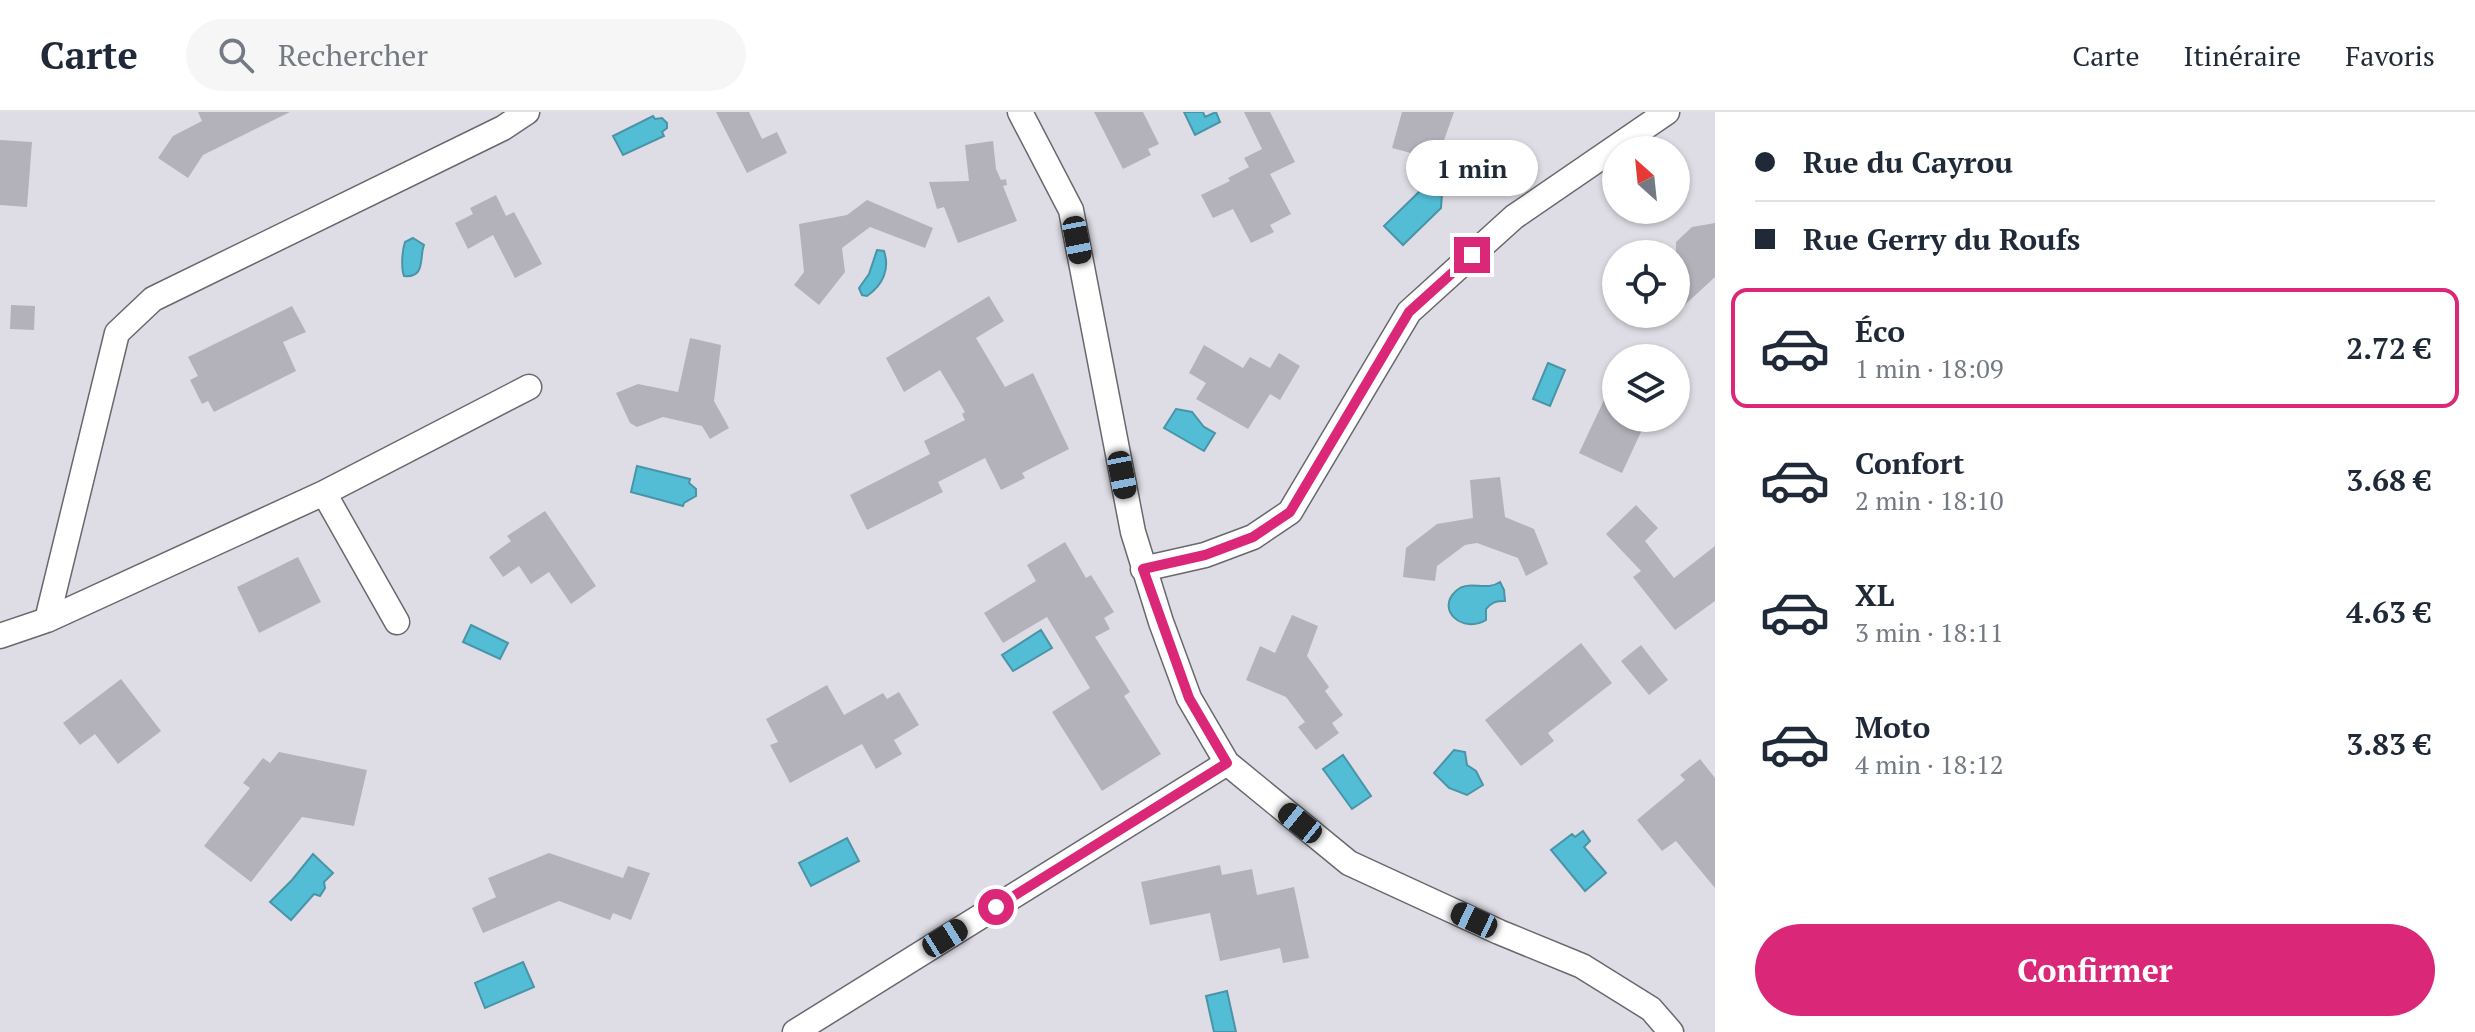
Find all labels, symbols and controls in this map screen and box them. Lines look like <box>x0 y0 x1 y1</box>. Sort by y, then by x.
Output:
search box <box>186 19 746 91</box>
text: Carte <box>40 30 138 80</box>
icon: search <box>214 33 258 77</box>
text: Rechercher <box>278 35 428 75</box>
text: Carte <box>2072 37 2140 74</box>
text: Itinéraire <box>2184 37 2301 74</box>
text: Favoris <box>2345 37 2435 74</box>
north arrow <box>1602 136 1690 224</box>
map controls <box>1602 136 1690 432</box>
callout: 1 min <box>1406 139 1538 195</box>
text: Rue du Cayrou <box>1803 142 2013 182</box>
text: 1 min <box>1436 151 1508 185</box>
car <box>1061 214 1093 266</box>
text: Rue Gerry du Roufs <box>1803 219 2080 259</box>
route end <box>1454 237 1490 273</box>
button: locate <box>1602 240 1690 328</box>
text: Éco <box>1855 311 1905 351</box>
icon: car <box>1759 312 1831 384</box>
text: 2.72 € <box>2346 328 2431 368</box>
button: layers <box>1602 344 1690 432</box>
text: 1 min · 18:09 <box>1855 351 2004 385</box>
text: Confort <box>1855 443 1965 483</box>
icon: car <box>1759 444 1831 516</box>
car <box>1106 449 1138 501</box>
text: 3.68 € <box>2346 460 2431 500</box>
text: 2 min · 18:10 <box>1855 483 2004 517</box>
text: XL <box>1855 575 1894 615</box>
icon: car <box>1759 576 1831 648</box>
text: 4.63 € <box>2346 592 2431 632</box>
text: 3 min · 18:11 <box>1855 615 2004 649</box>
text: Moto <box>1855 707 1930 747</box>
icon: car <box>1759 708 1831 780</box>
text: 3.83 € <box>2346 724 2431 764</box>
text: 4 min · 18:12 <box>1855 747 2004 781</box>
car <box>1274 799 1326 847</box>
route start <box>978 889 1014 925</box>
car <box>1447 899 1501 941</box>
car <box>918 915 972 961</box>
button: Confirmer <box>1755 924 2435 1016</box>

